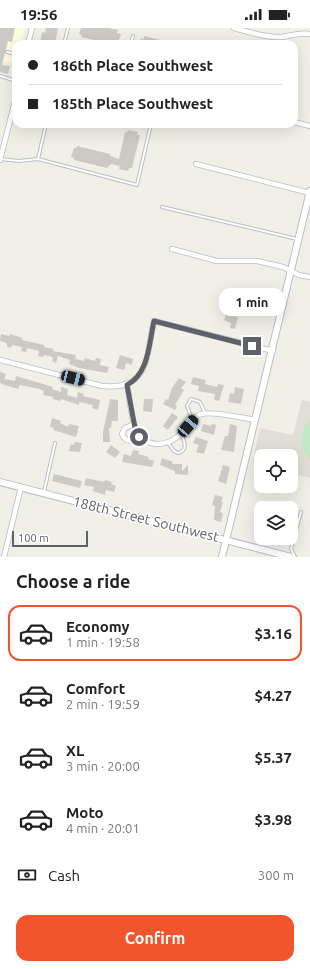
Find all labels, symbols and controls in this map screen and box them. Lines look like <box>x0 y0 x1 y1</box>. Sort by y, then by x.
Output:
text: 19:56 <box>20 6 58 23</box>
text: 186th Place Southwest <box>52 57 213 74</box>
text: 185th Place Southwest <box>52 95 213 112</box>
callout: 1 min <box>219 288 285 316</box>
text: 1 min <box>236 295 268 309</box>
route end <box>243 337 261 355</box>
car <box>60 369 86 387</box>
car <box>176 413 200 439</box>
route start <box>130 428 148 446</box>
map controls <box>254 449 298 545</box>
button: locate <box>254 449 298 493</box>
street label: 188th Street Southwest <box>71 493 221 545</box>
button: layers <box>254 501 298 545</box>
scale bar <box>12 529 88 548</box>
text: 100 m <box>18 532 49 544</box>
text: Choose a ride <box>16 571 130 591</box>
icon: car <box>18 615 54 651</box>
text: Economy <box>66 618 130 635</box>
text: $3.16 <box>254 625 292 642</box>
text: 1 min · 19:58 <box>66 635 140 649</box>
icon: car <box>18 677 54 713</box>
text: Comfort <box>66 680 125 697</box>
text: $4.27 <box>254 687 292 704</box>
text: 2 min · 19:59 <box>66 697 140 711</box>
icon: car <box>18 739 54 775</box>
text: XL <box>66 742 84 759</box>
text: $5.37 <box>254 749 292 766</box>
text: 3 min · 20:00 <box>66 759 140 773</box>
icon: car <box>18 801 54 837</box>
text: Moto <box>66 804 104 821</box>
text: $3.98 <box>254 811 292 828</box>
text: 4 min · 20:01 <box>66 821 140 835</box>
icon: cash <box>16 864 38 886</box>
text: Cash <box>48 867 80 884</box>
text: 300 m <box>258 868 294 882</box>
button: Confirm <box>16 915 294 961</box>

